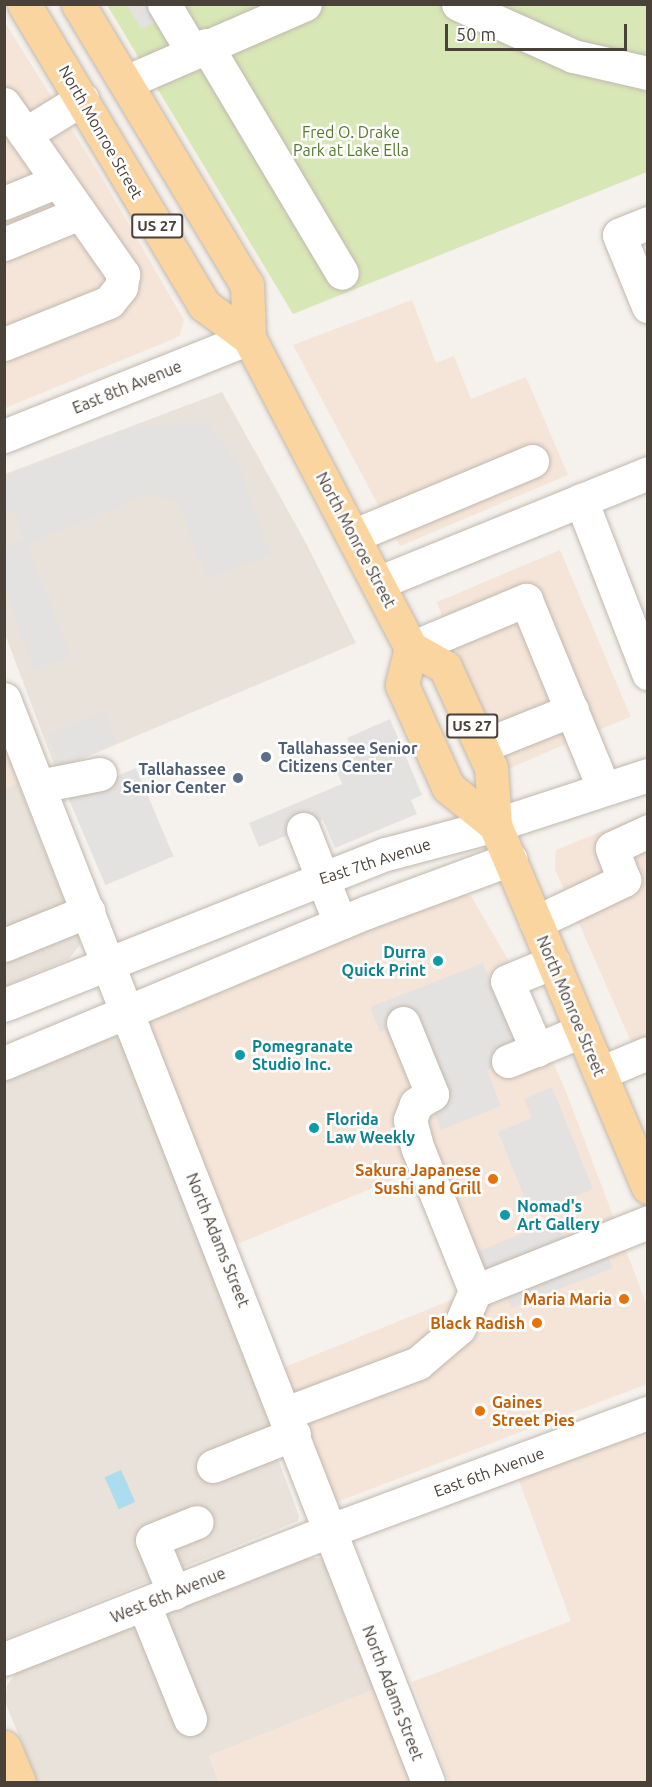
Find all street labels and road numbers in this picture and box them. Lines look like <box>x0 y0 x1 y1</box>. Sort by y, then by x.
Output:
street label: North Monroe Street <box>55 62 147 202</box>
road number: US 27 <box>130 214 184 238</box>
street label: East 8th Avenue <box>70 356 184 418</box>
street label: North Monroe Street <box>312 469 400 611</box>
road number: US 27 <box>445 714 499 738</box>
street label: East 7th Avenue <box>317 834 433 888</box>
street label: North Monroe Street <box>533 933 609 1079</box>
street label: North Adams Street <box>182 1170 254 1310</box>
street label: East 6th Avenue <box>431 1443 547 1501</box>
street label: West 6th Avenue <box>108 1563 228 1627</box>
street label: North Adams Street <box>358 1623 428 1763</box>

